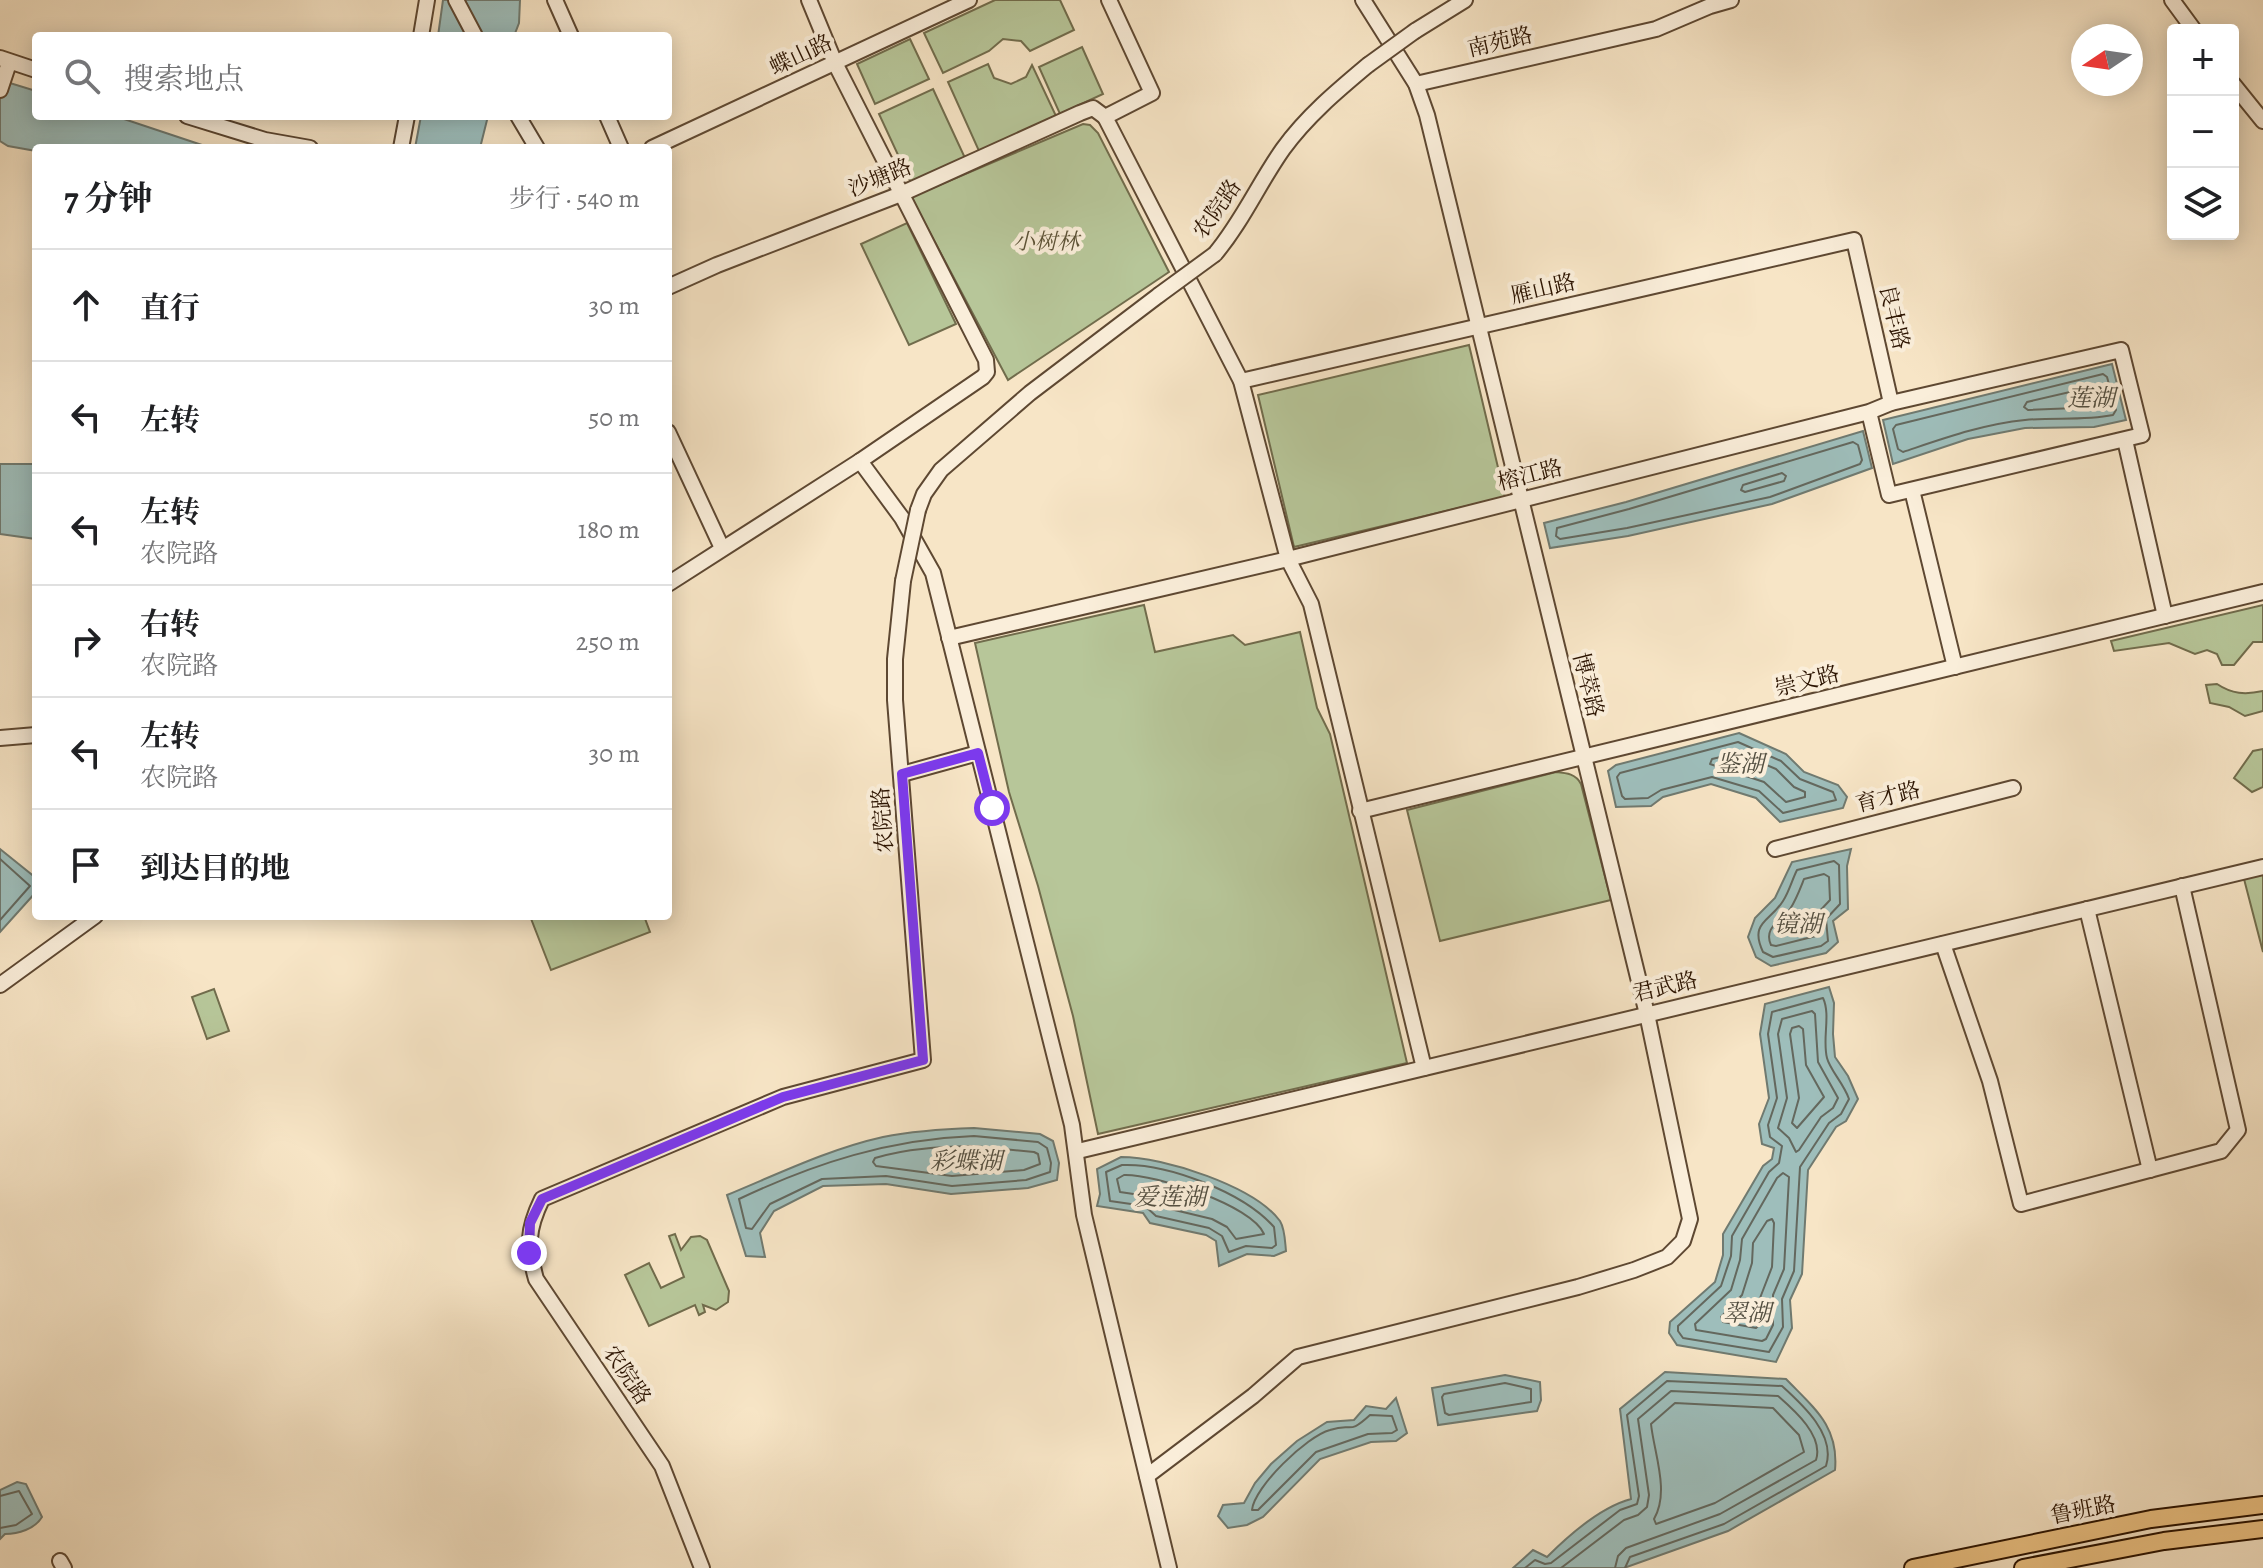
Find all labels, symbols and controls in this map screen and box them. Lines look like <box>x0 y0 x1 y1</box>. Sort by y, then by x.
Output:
street label: 南苑路 <box>1464 20 1536 64</box>
north arrow <box>2071 24 2143 96</box>
map controls <box>2167 24 2239 240</box>
button: + <box>2167 24 2239 96</box>
street label: 蝶山路 <box>765 27 837 83</box>
search box <box>32 32 672 120</box>
icon: search <box>60 54 104 98</box>
text: 搜索地点 <box>124 59 244 99</box>
button: − <box>2167 96 2239 168</box>
street label: 沙塘路 <box>844 152 916 204</box>
button: layers <box>2167 168 2239 240</box>
street label: 农院路 <box>1186 173 1248 245</box>
text: 7 分钟 <box>64 175 152 222</box>
text: 步行 · 540 m <box>509 181 640 216</box>
park label: 小树林 <box>1013 227 1082 257</box>
street label: 雁山路 <box>1507 267 1579 311</box>
street label: 良丰路 <box>1872 281 1916 353</box>
icon: ahead <box>64 283 108 327</box>
text: 直行 <box>140 288 200 328</box>
text: 30 m <box>589 288 640 323</box>
water label: 莲湖 <box>2067 382 2119 414</box>
icon: left <box>64 395 108 439</box>
text: 左转 <box>140 400 200 440</box>
text: 50 m <box>588 400 640 435</box>
street label: 榕江路 <box>1494 452 1566 498</box>
text: 左转 <box>140 492 200 532</box>
icon: left <box>64 507 108 551</box>
text: 180 m <box>578 512 640 547</box>
text: 农院路 <box>140 536 218 571</box>
text: 右转 <box>140 604 200 644</box>
icon: right <box>64 619 108 663</box>
text: 250 m <box>576 624 640 659</box>
text: 农院路 <box>140 648 218 683</box>
street label: 博萃路 <box>1565 649 1611 721</box>
street label: 崇文路 <box>1771 658 1843 704</box>
text: 左转 <box>140 716 200 756</box>
icon: left <box>64 731 108 775</box>
text: 30 m <box>589 736 640 771</box>
water label: 鉴湖 <box>1716 748 1768 780</box>
text: 农院路 <box>140 760 218 795</box>
street label: 育才路 <box>1852 774 1924 820</box>
street label: 农院路 <box>866 786 900 854</box>
route start <box>974 790 1010 826</box>
icon: arrive <box>64 843 108 887</box>
text: 到达目的地 <box>140 848 290 888</box>
water label: 镜湖 <box>1774 908 1826 940</box>
street label: 君武路 <box>1629 965 1701 1009</box>
water label: 彩蝶湖 <box>930 1145 1006 1177</box>
water label: 爱莲湖 <box>1134 1181 1210 1213</box>
route end <box>511 1235 547 1271</box>
water label: 翠湖 <box>1723 1297 1775 1329</box>
street label: 农院路 <box>596 1339 658 1411</box>
street label: 鲁班路 <box>2048 1489 2118 1531</box>

